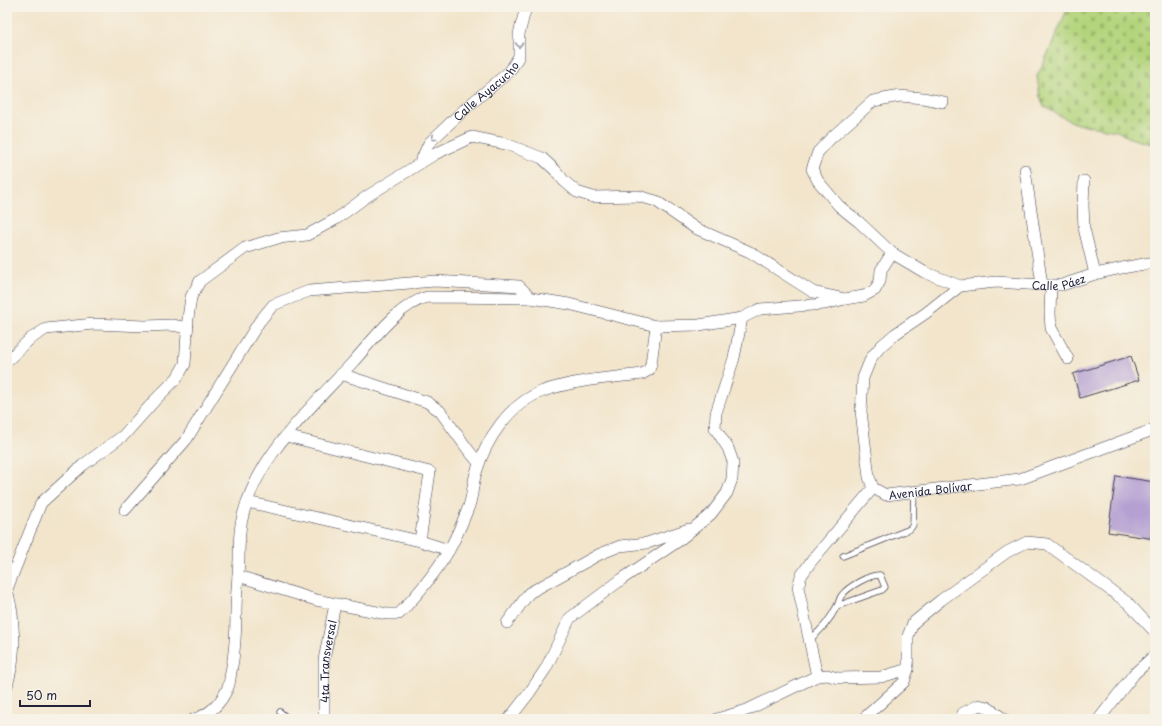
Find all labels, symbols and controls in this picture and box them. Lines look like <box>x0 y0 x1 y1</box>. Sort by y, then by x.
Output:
one-way arrow <box>515 42 523 48</box>
street label: Calle Ayacucho <box>449 58 522 125</box>
one-way arrow <box>431 133 439 141</box>
street label: Calle Páez <box>1031 269 1087 294</box>
street label: Avenida Bolívar <box>888 476 974 503</box>
street label: 4ta Transversal <box>315 618 340 703</box>
scale bar <box>20 682 90 708</box>
text: 50 m <box>26 686 57 704</box>

